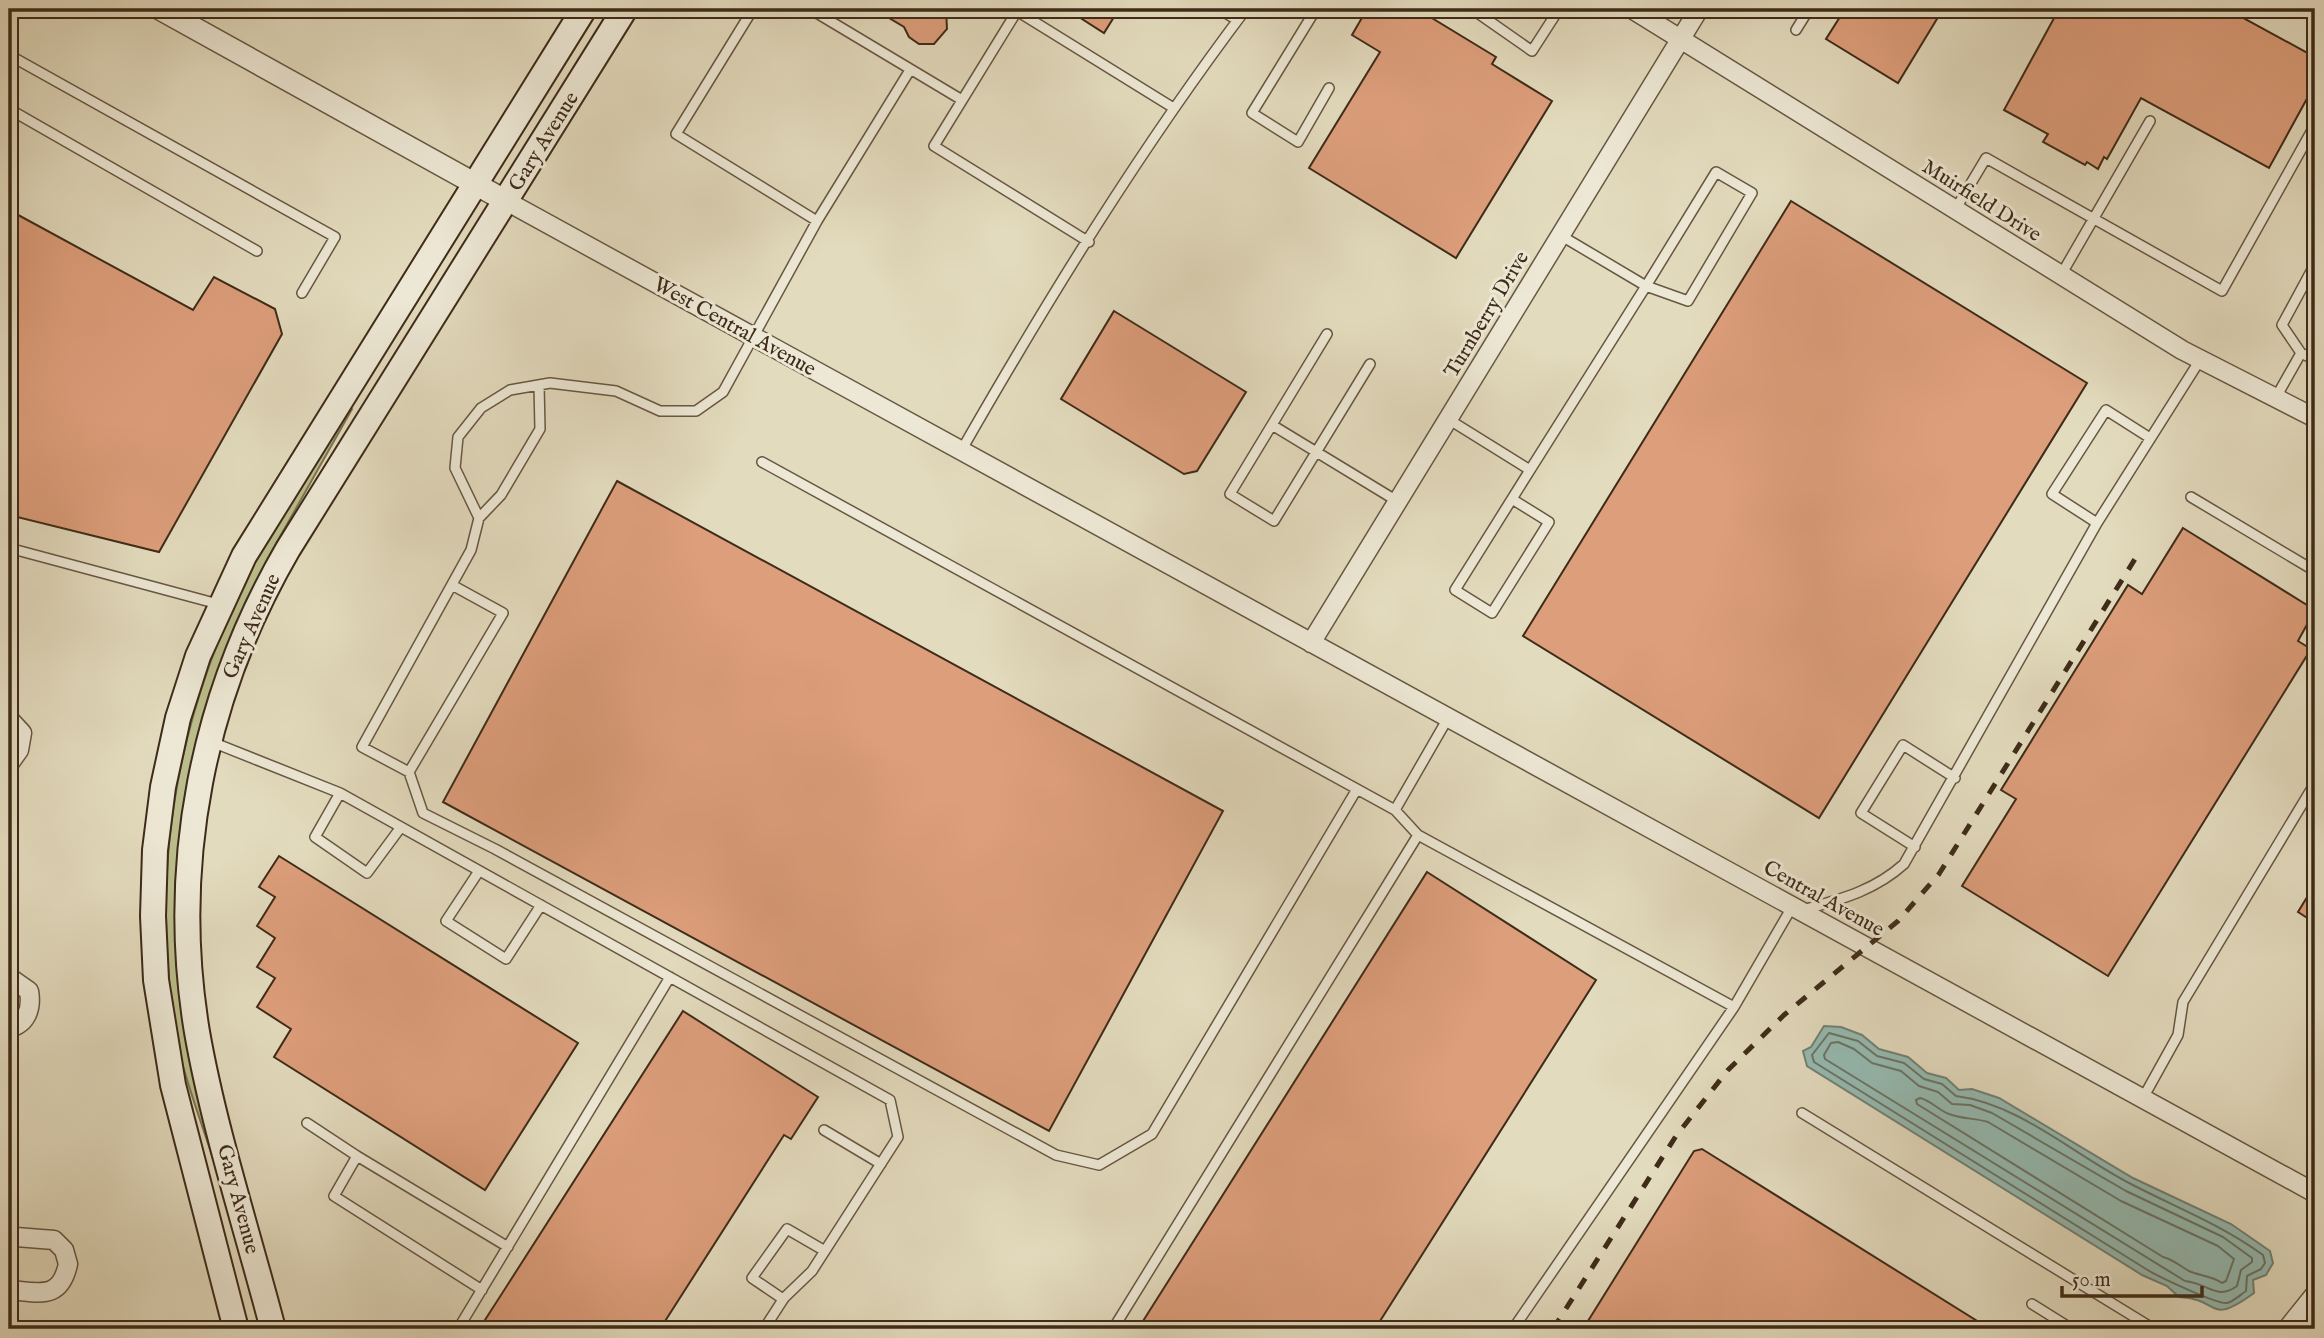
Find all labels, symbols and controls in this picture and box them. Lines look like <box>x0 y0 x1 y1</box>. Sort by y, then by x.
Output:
street label: Gary Avenue <box>503 87 586 197</box>
street label: Muirfield Drive <box>1916 154 2046 249</box>
street label: Turnberry Drive <box>1439 246 1536 383</box>
street label: West Central Avenue <box>648 271 821 383</box>
street label: Gary Avenue <box>217 569 288 684</box>
street label: Central Avenue <box>1758 855 1889 944</box>
street label: Gary Avenue <box>210 1142 265 1258</box>
scale bar <box>2062 1254 2202 1298</box>
text: 50 m <box>2072 1267 2111 1294</box>

